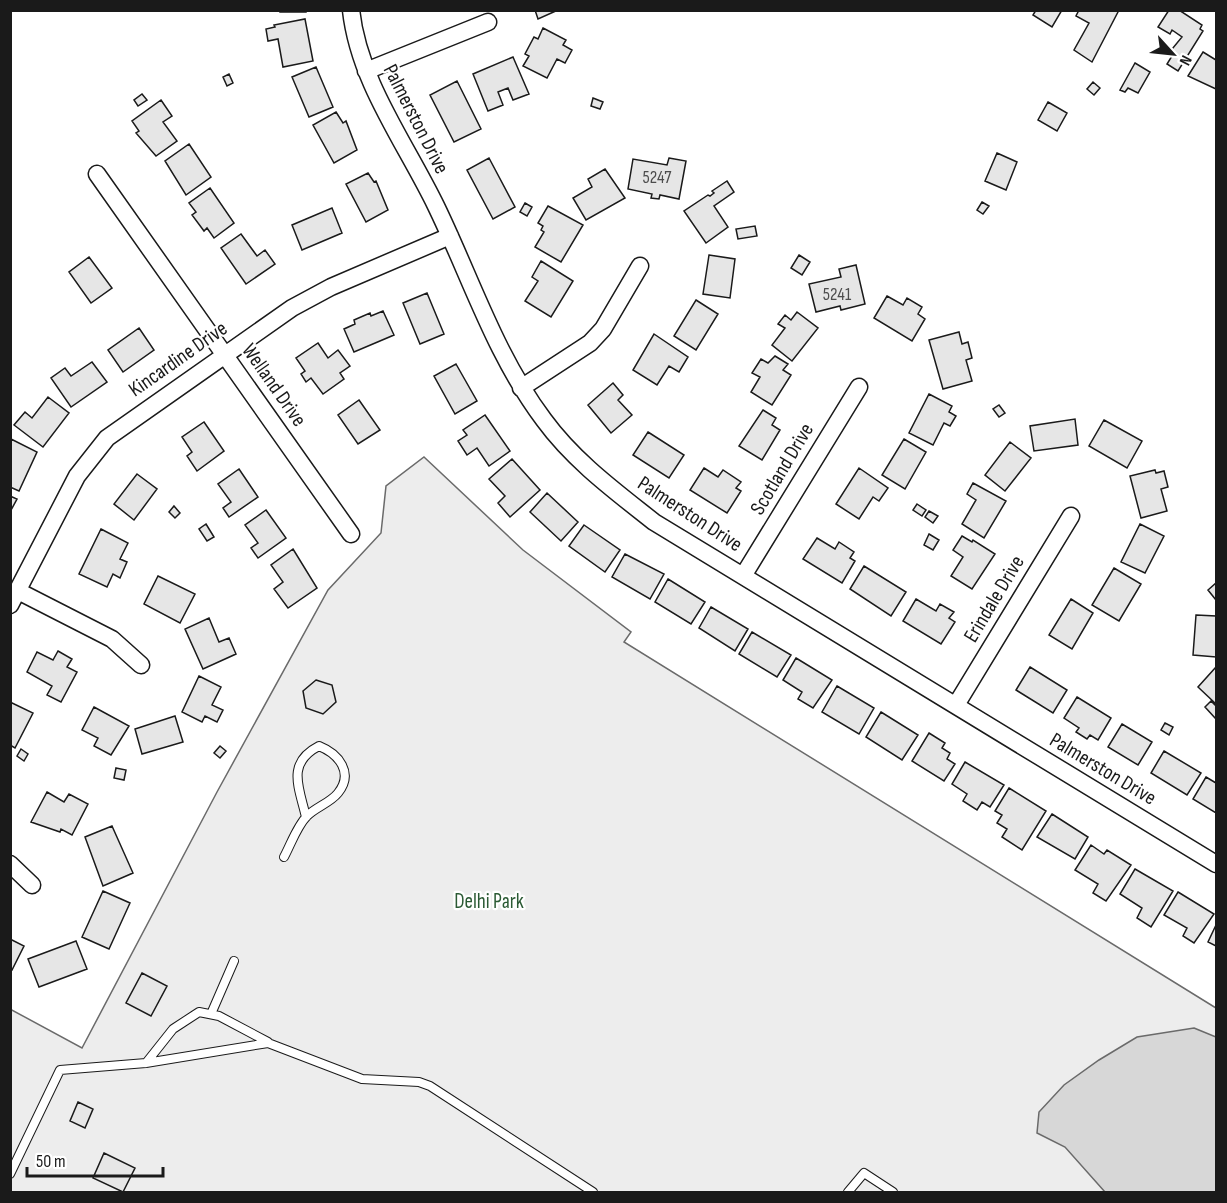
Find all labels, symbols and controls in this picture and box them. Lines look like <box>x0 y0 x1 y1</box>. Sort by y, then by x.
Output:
north arrow <box>1143 24 1203 84</box>
text: N <box>1175 52 1195 68</box>
street label: Palmerston Drive <box>378 60 454 178</box>
house number: 5247 <box>642 167 672 188</box>
house number: 5241 <box>823 284 852 305</box>
street label: Kincardine Drive <box>124 316 232 402</box>
street label: Welland Drive <box>236 339 312 431</box>
street label: Scotland Drive <box>745 419 819 519</box>
street label: Palmerston Drive <box>633 471 747 557</box>
street label: Erindale Drive <box>958 551 1030 647</box>
street label: Palmerston Drive <box>1045 727 1161 811</box>
park label: Delhi Park <box>454 889 524 914</box>
scale bar <box>27 1140 164 1178</box>
text: 50 m <box>36 1151 66 1172</box>

